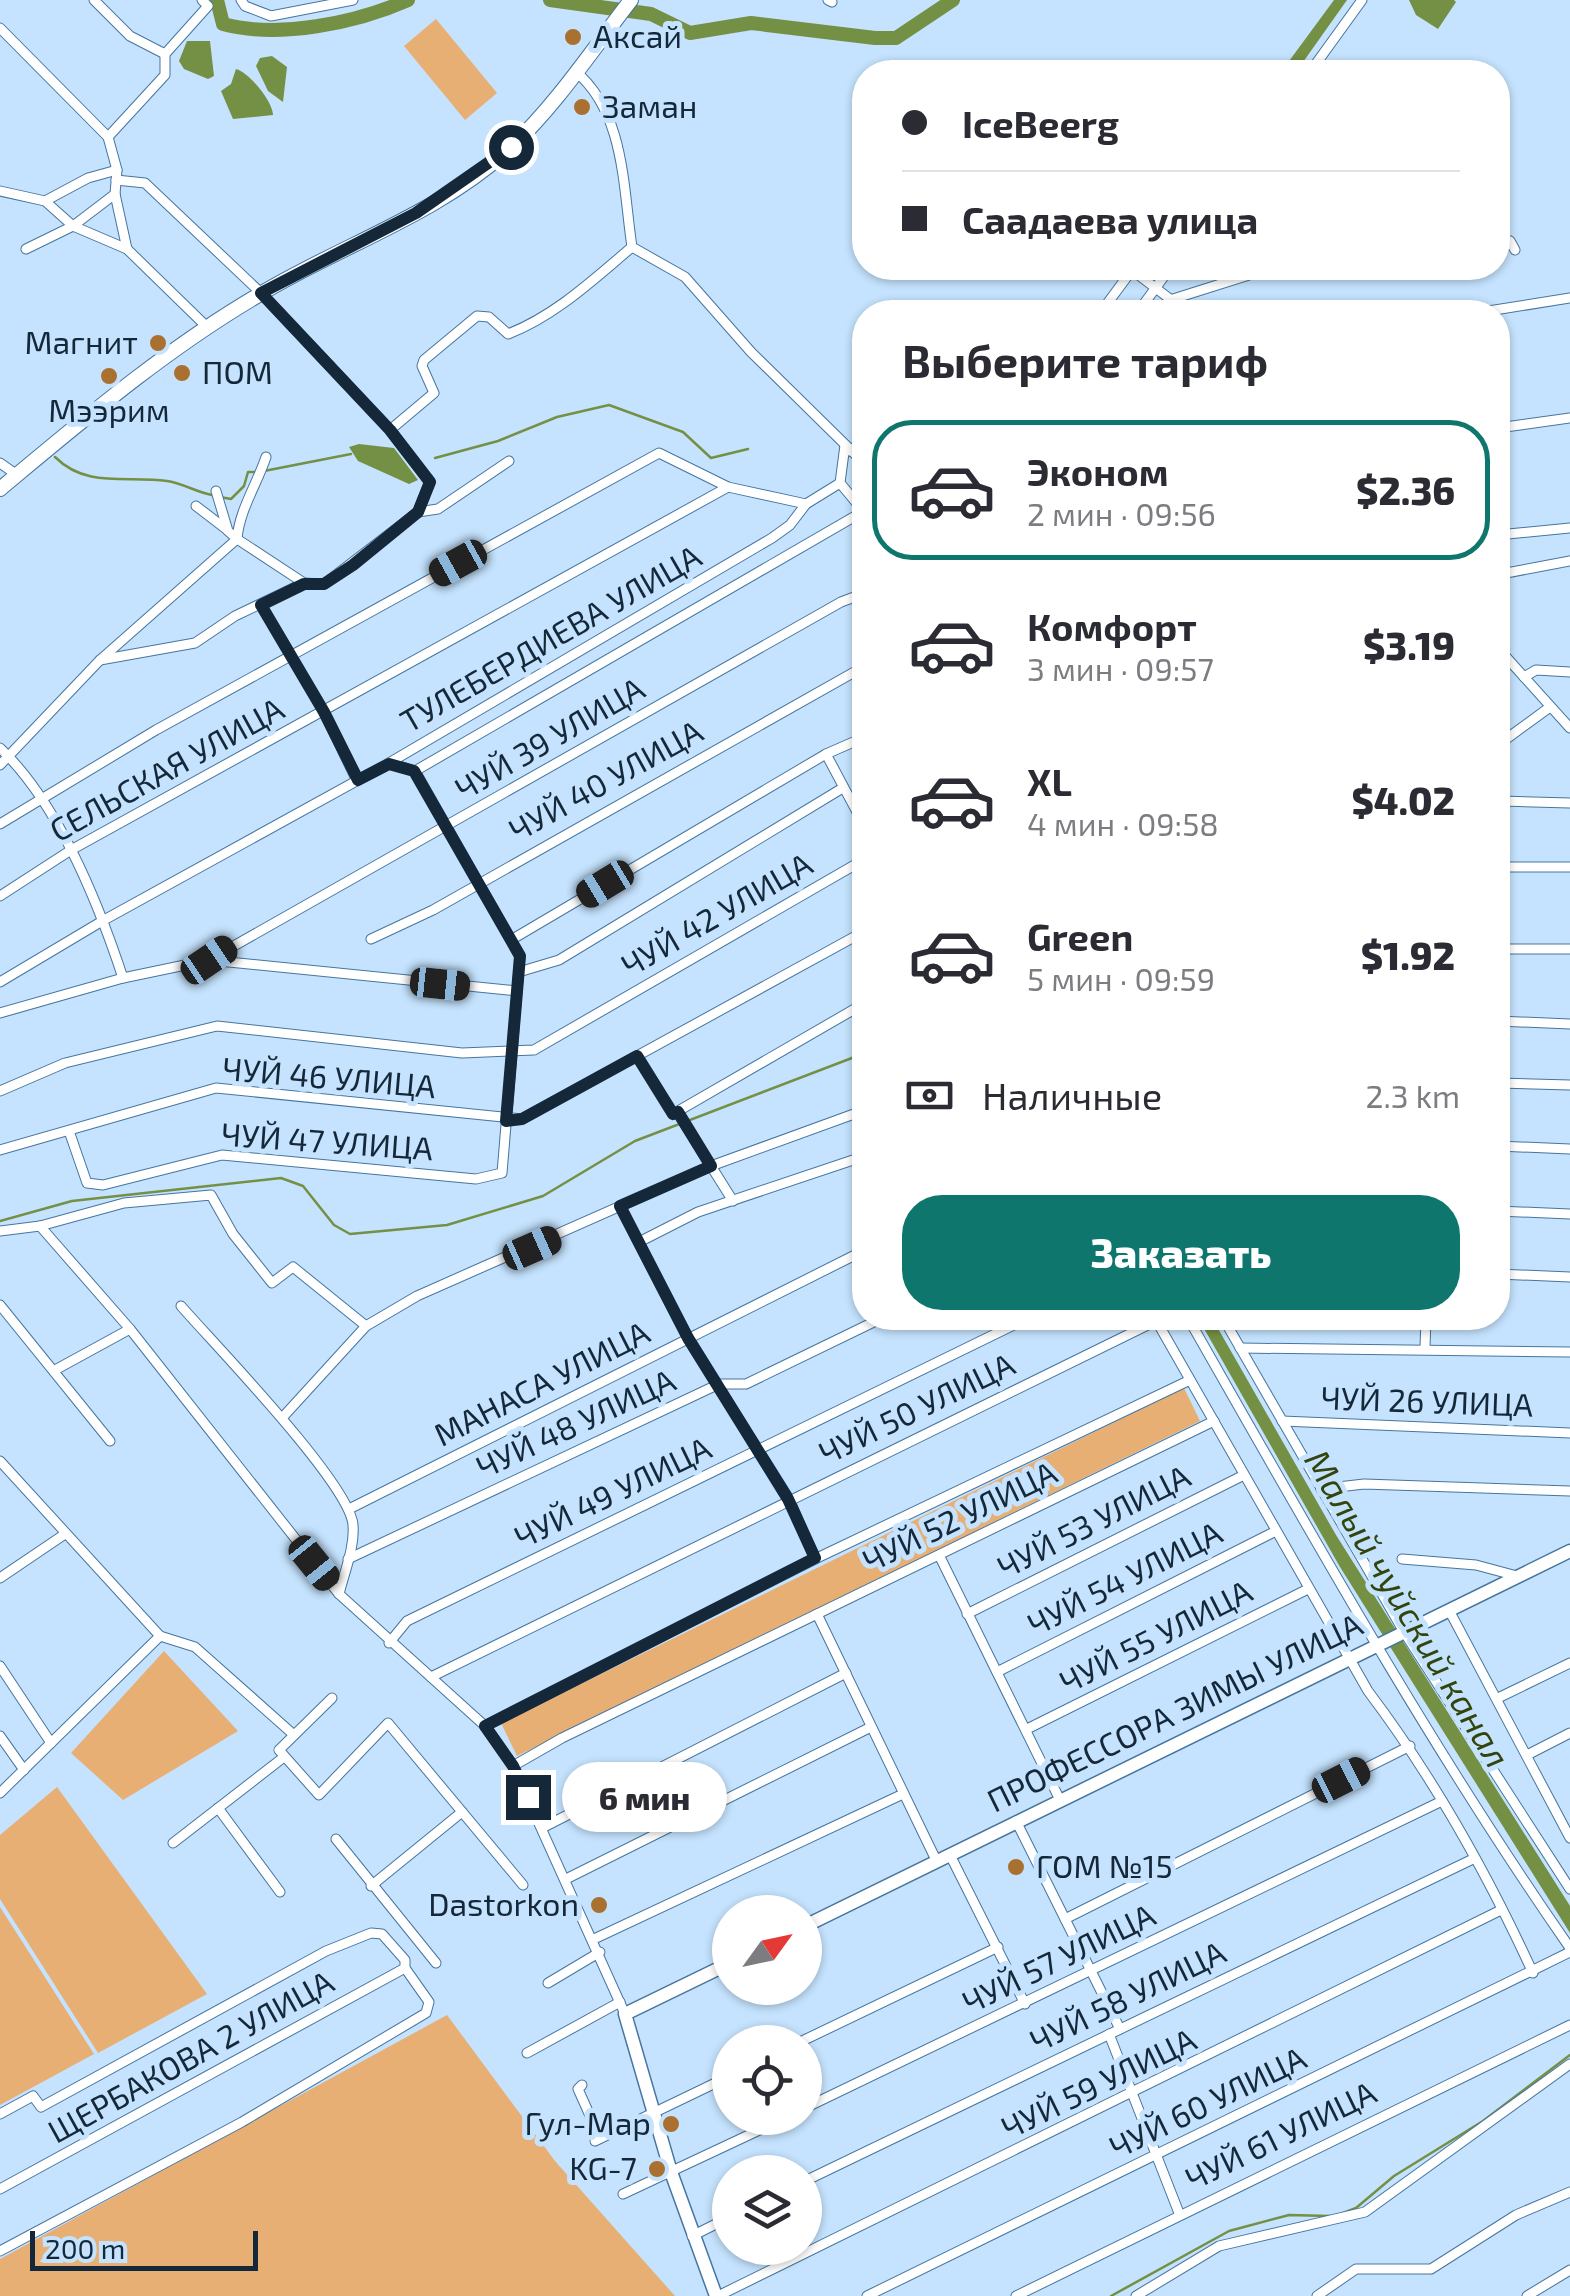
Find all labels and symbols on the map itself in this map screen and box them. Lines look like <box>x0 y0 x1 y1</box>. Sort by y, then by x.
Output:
place label: Аксай <box>593 16 682 54</box>
marker: Аксай <box>562 26 584 48</box>
place label: Заман <box>602 86 698 124</box>
marker: Заман <box>571 96 593 118</box>
route start <box>489 125 534 170</box>
place label: Магнит <box>24 322 138 360</box>
marker: Магнит <box>147 332 169 354</box>
place label: ПОМ <box>202 352 273 390</box>
marker: ПОМ <box>171 362 193 384</box>
marker: Мээрим <box>98 365 120 387</box>
place label: Мээрим <box>48 390 170 428</box>
car <box>424 535 492 591</box>
street label: ТУЛЕБЕРДИЕВА УЛИЦА <box>393 536 707 739</box>
street label: ЧУЙ 39 УЛИЦА <box>448 668 650 807</box>
street label: СЕЛЬСКАЯ УЛИЦА <box>42 688 290 848</box>
street label: ЧУЙ 40 УЛИЦА <box>502 710 708 848</box>
street label: ЧУЙ 42 УЛИЦА <box>614 843 818 983</box>
car <box>572 856 638 912</box>
car <box>176 931 242 989</box>
car <box>409 966 471 1002</box>
street label: ЧУЙ 46 УЛИЦА <box>221 1048 437 1104</box>
street label: ЧУЙ 47 УЛИЦА <box>220 1114 434 1166</box>
car <box>498 1222 566 1274</box>
street label: МАНАСА УЛИЦА <box>427 1312 655 1453</box>
street label: ЧУЙ 50 УЛИЦА <box>812 1344 1020 1471</box>
street label: ЧУЙ 48 УЛИЦА <box>470 1359 681 1485</box>
street label: ЧУЙ 26 УЛИЦА <box>1320 1377 1534 1423</box>
street label: ЧУЙ 49 УЛИЦА <box>508 1427 717 1555</box>
water label: Малый чуйский канал <box>1297 1442 1520 1774</box>
street label: ЧУЙ 52 УЛИЦА <box>856 1452 1062 1579</box>
street label: ЧУЙ 53 УЛИЦА <box>990 1455 1196 1585</box>
street label: ЧУЙ 54 УЛИЦА <box>1021 1512 1228 1642</box>
car <box>283 1530 345 1596</box>
street label: ЧУЙ 55 УЛИЦА <box>1053 1571 1257 1700</box>
street label: ПРОФЕССОРА ЗИМЫ УЛИЦА <box>980 1604 1368 1819</box>
car <box>1307 1753 1375 1807</box>
callout: 6 мин <box>563 1762 728 1832</box>
route end <box>506 1775 551 1820</box>
place label: ГОМ №15 <box>1036 1846 1173 1884</box>
marker: ГОМ №15 <box>1005 1856 1027 1878</box>
place label: Dastorkon <box>428 1884 579 1922</box>
marker: Dastorkon <box>588 1894 610 1916</box>
street label: ЧУЙ 57 УЛИЦА <box>956 1894 1161 2020</box>
north arrow <box>712 1895 822 2005</box>
street label: ЧУЙ 58 УЛИЦА <box>1023 1931 1231 2059</box>
street label: ЩЕРБАКОВА 2 УЛИЦА <box>41 1961 339 2149</box>
street label: ЧУЙ 59 УЛИЦА <box>995 2019 1202 2146</box>
street label: ЧУЙ 60 УЛИЦА <box>1103 2037 1312 2165</box>
street label: ЧУЙ 61 УЛИЦА <box>1179 2072 1382 2197</box>
place label: Гул-Мар <box>525 2103 651 2142</box>
marker: Гул-Мар <box>660 2113 682 2135</box>
place label: KG-7 <box>569 2148 637 2186</box>
marker: KG-7 <box>646 2158 668 2180</box>
scale bar <box>30 2226 258 2270</box>

